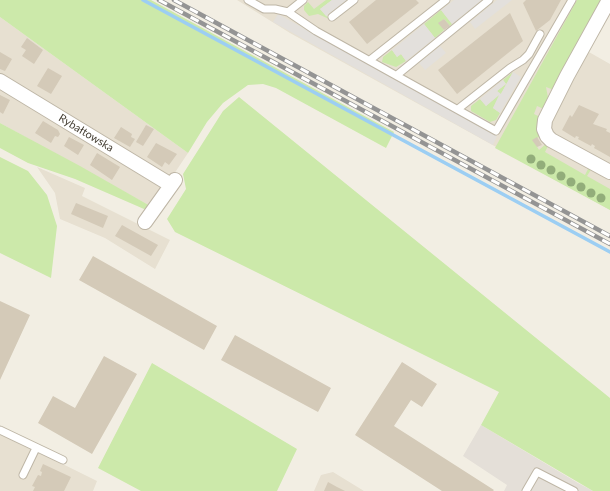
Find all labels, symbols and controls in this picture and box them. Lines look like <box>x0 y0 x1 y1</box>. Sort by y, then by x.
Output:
street label: Rybałtowska <box>56 111 116 155</box>

